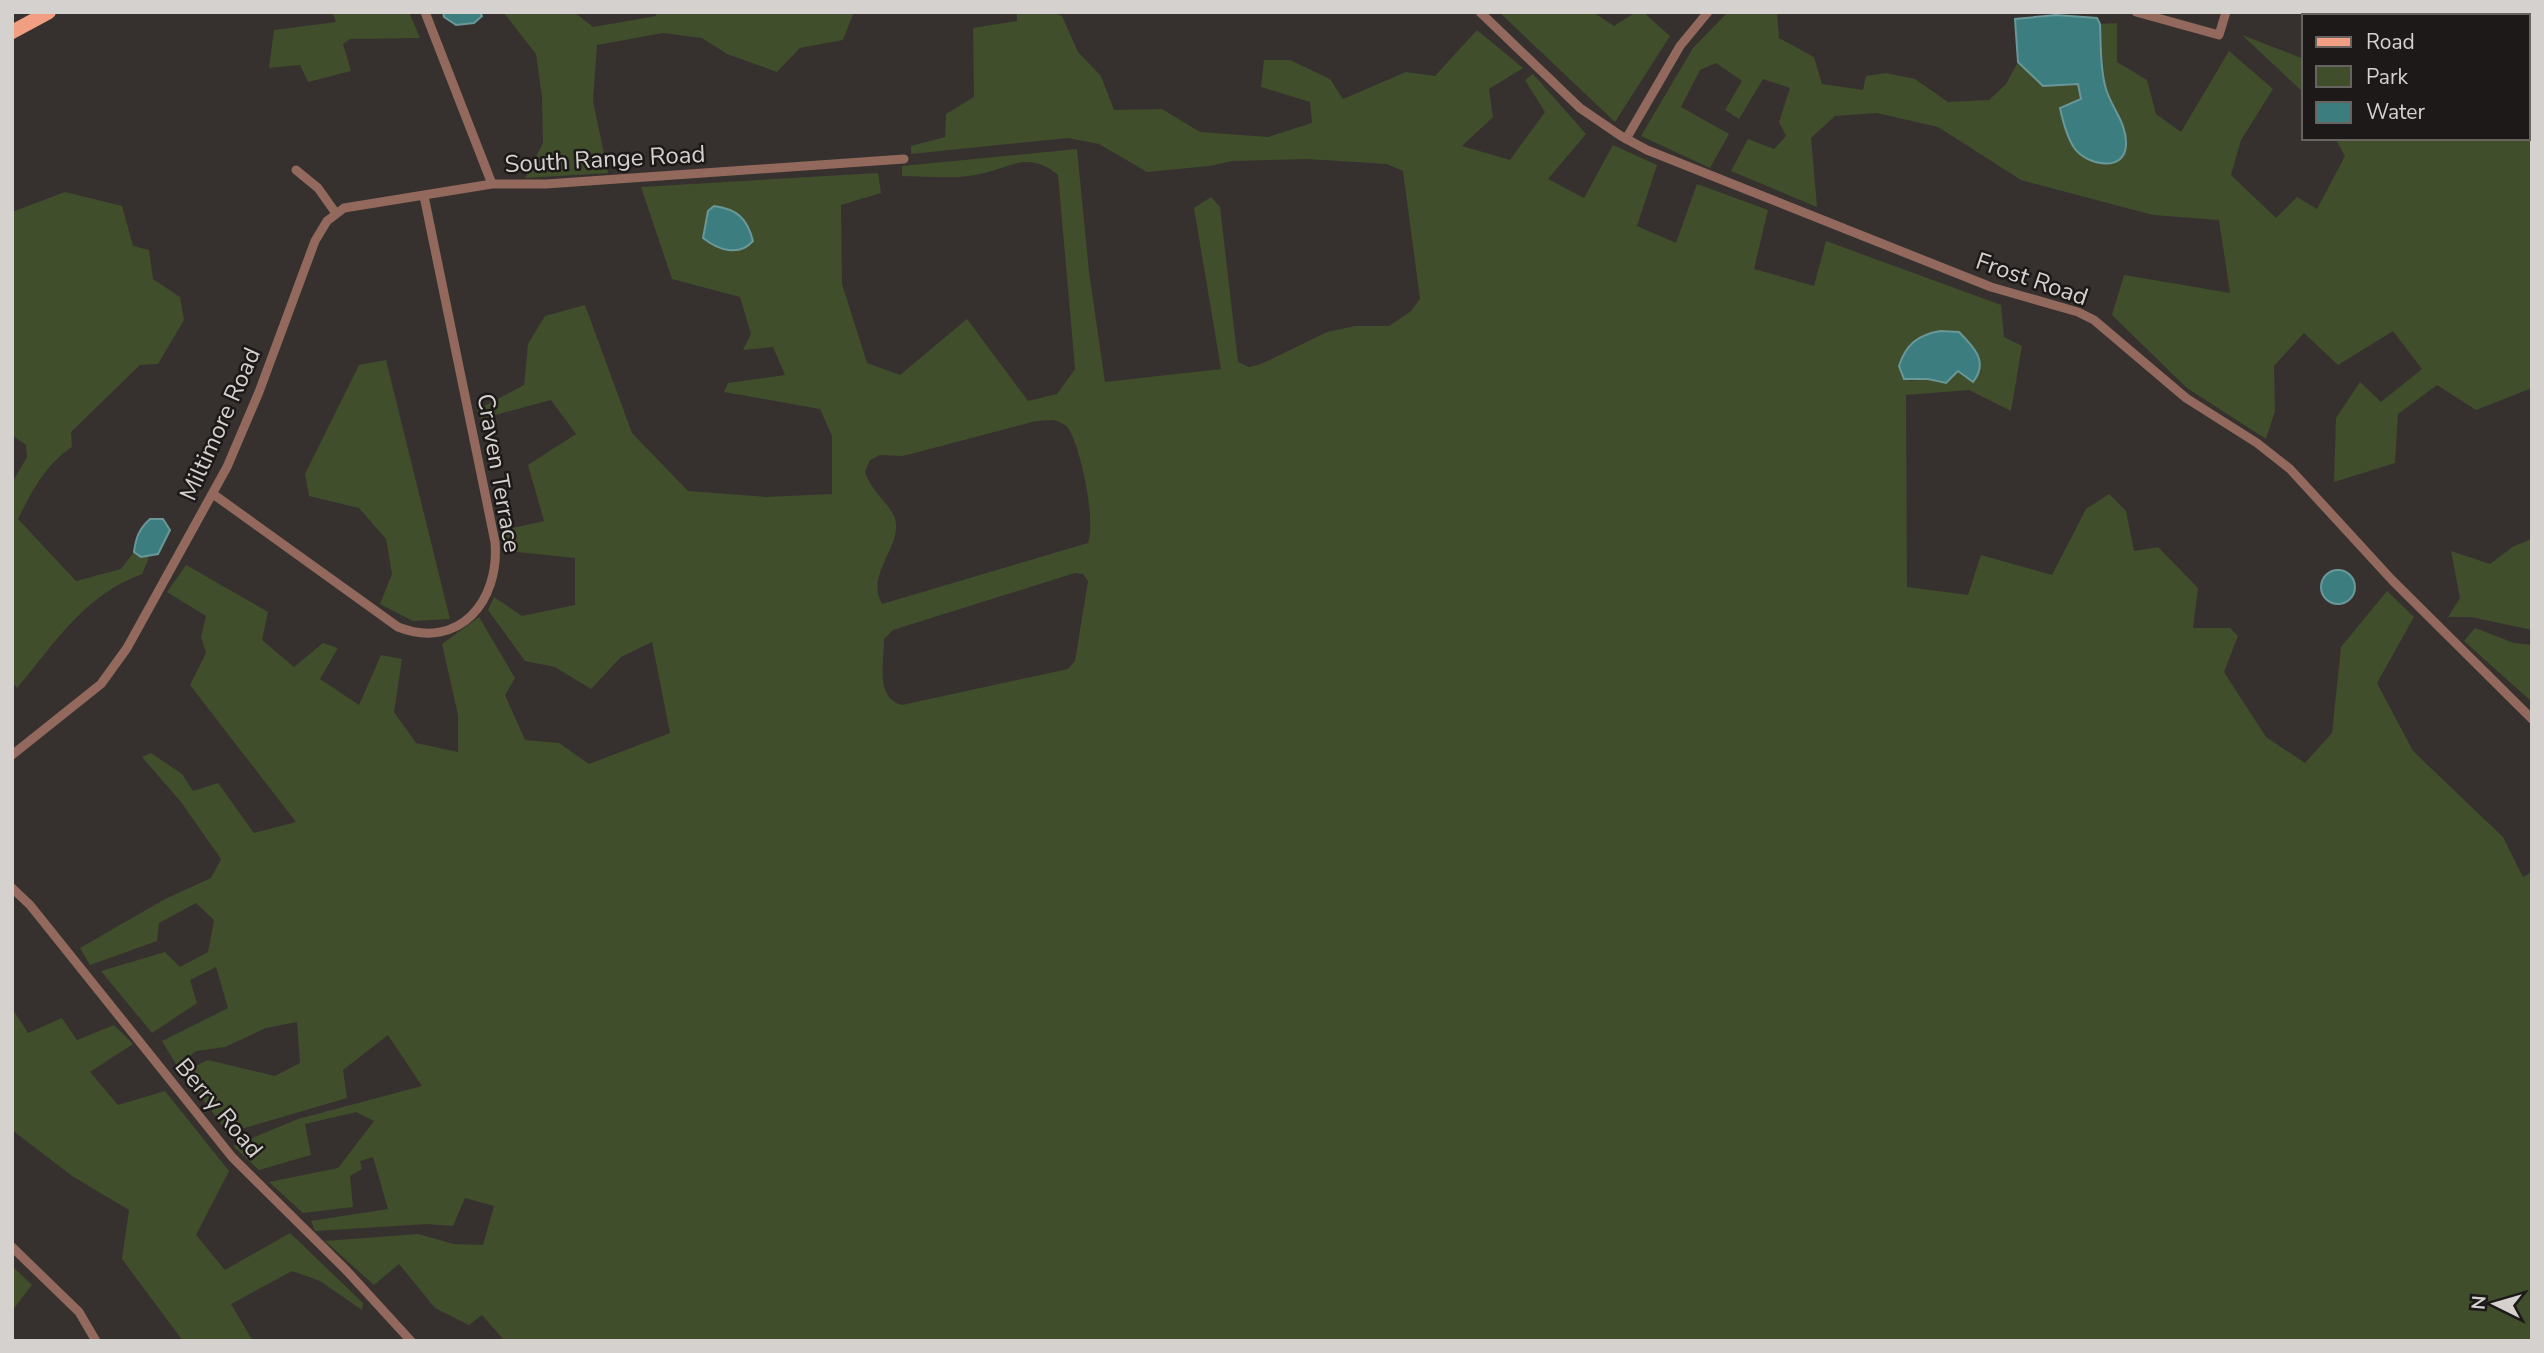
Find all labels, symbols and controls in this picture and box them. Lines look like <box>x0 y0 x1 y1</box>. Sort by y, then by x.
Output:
legend <box>2302 14 2530 140</box>
text: Road <box>2366 28 2415 56</box>
text: Park <box>2366 63 2408 91</box>
text: Water <box>2366 98 2425 126</box>
street label: South Range Road <box>504 138 706 180</box>
street label: Frost Road <box>1972 245 2092 313</box>
street label: Miltimore Road <box>172 343 268 505</box>
street label: Craven Terrace <box>469 391 529 555</box>
street label: Berry Road <box>168 1051 270 1165</box>
north arrow <box>2460 1269 2530 1339</box>
text: N <box>2465 1294 2493 1311</box>

